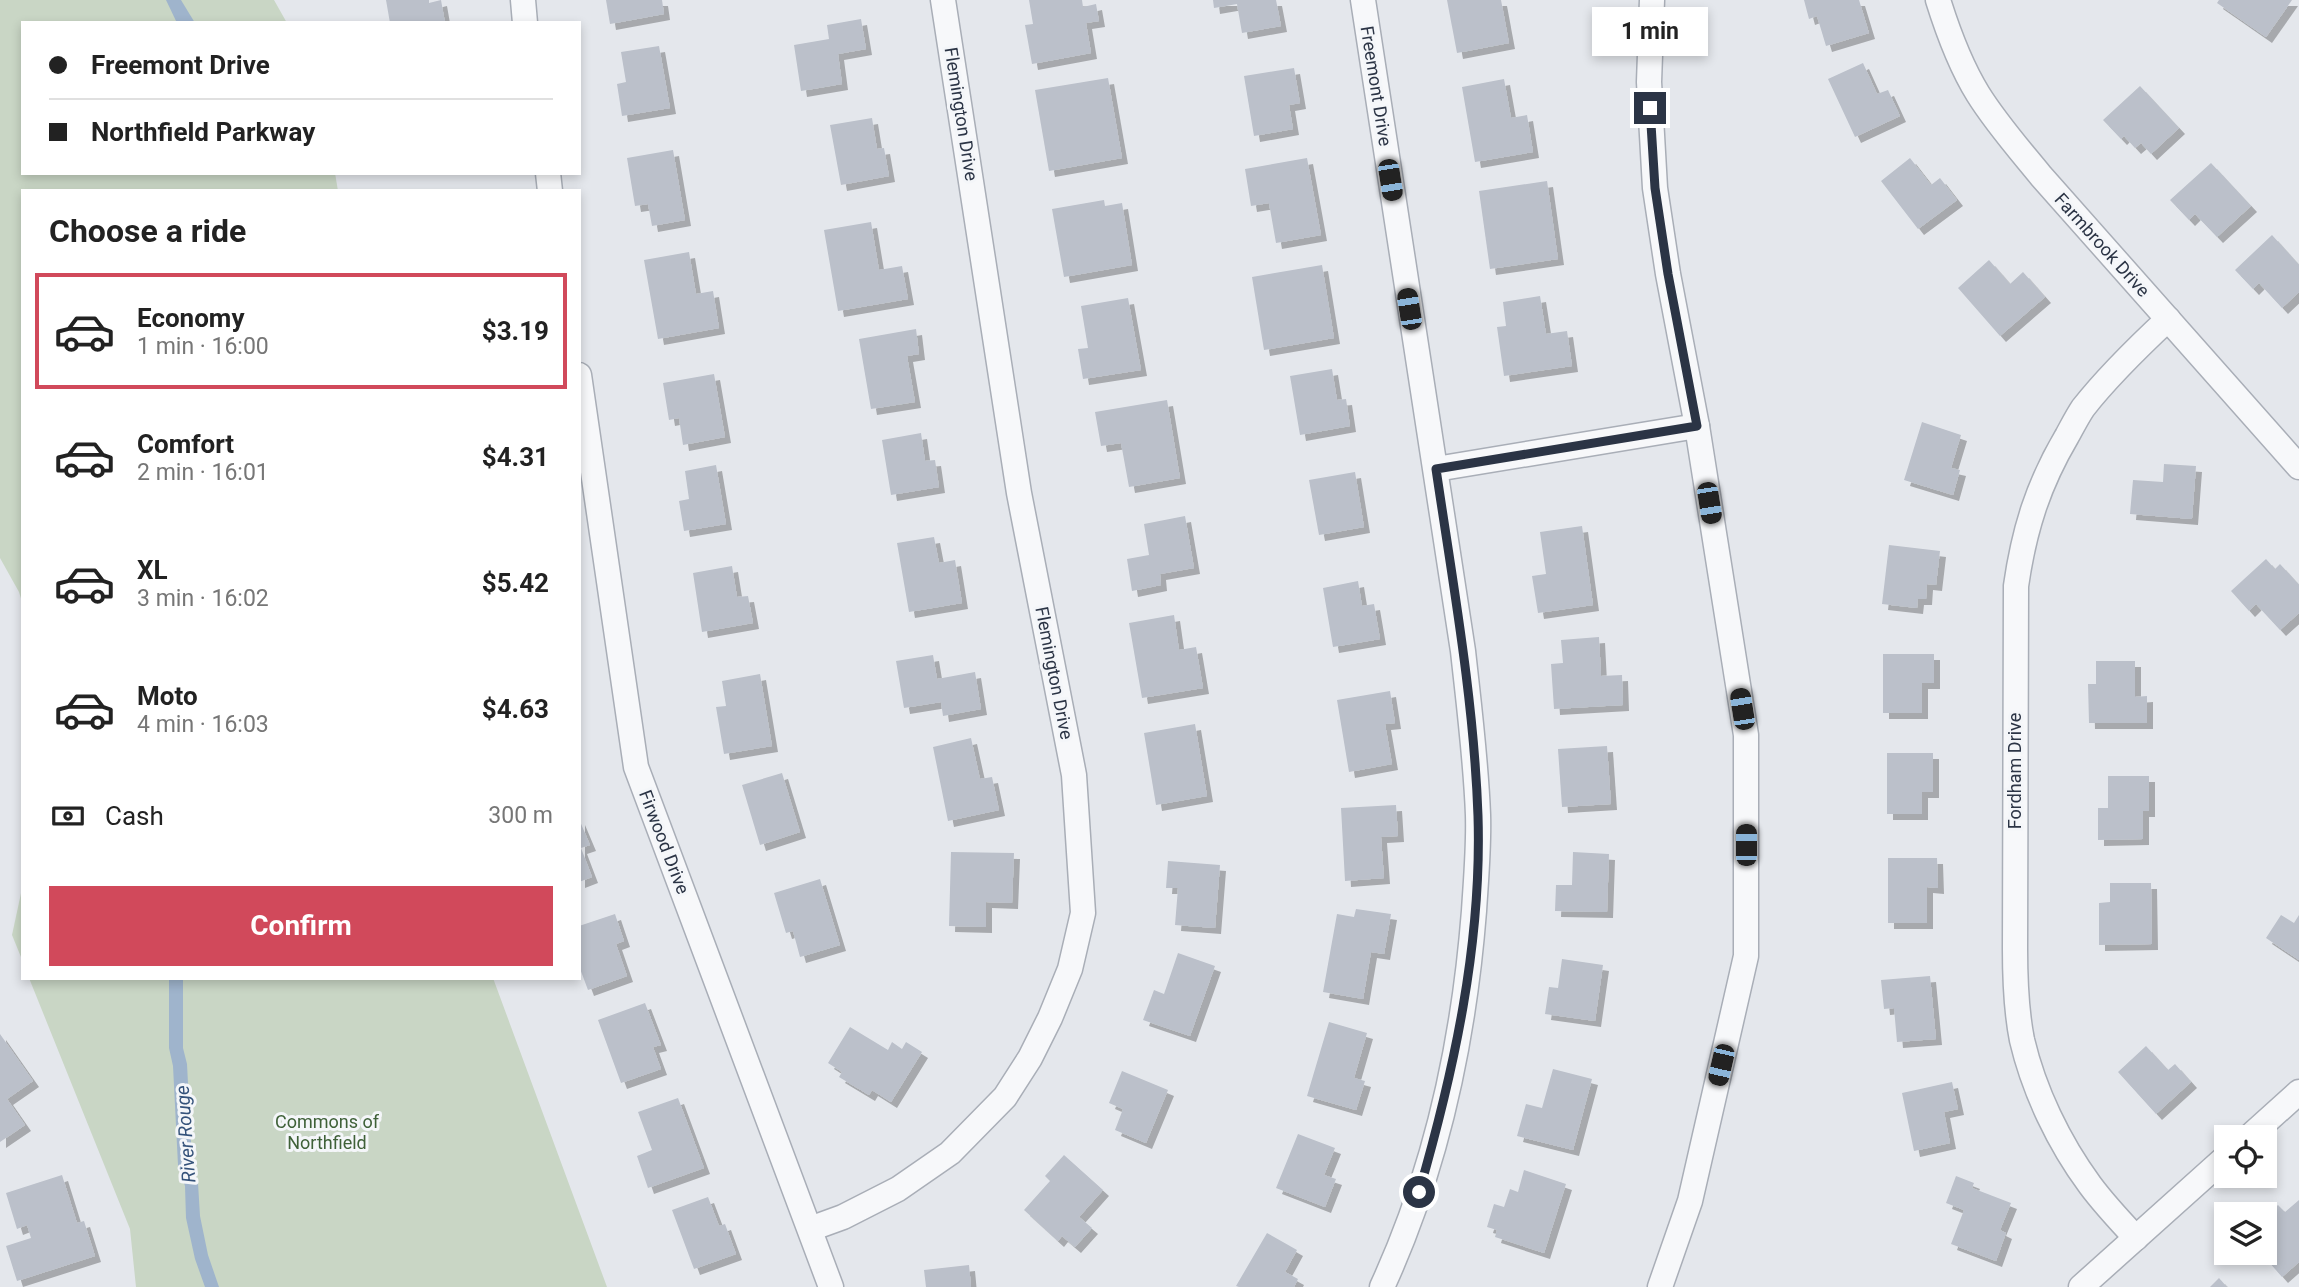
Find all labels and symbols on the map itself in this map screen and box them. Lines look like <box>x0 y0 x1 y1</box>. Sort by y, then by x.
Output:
callout: 1 min <box>1592 7 1708 56</box>
street label: Freemont Drive <box>1357 24 1396 148</box>
street label: Flemington Drive <box>941 46 982 182</box>
route end <box>1634 92 1666 124</box>
car <box>1377 158 1404 202</box>
street label: Farmbrook Drive <box>2050 189 2154 301</box>
car <box>1396 287 1423 331</box>
car <box>1696 481 1723 525</box>
street label: Flemington Drive <box>1031 605 1078 741</box>
car <box>1729 687 1756 731</box>
street label: Fordham Drive <box>2004 713 2025 829</box>
street label: Firwood Drive <box>635 787 694 897</box>
car <box>1736 824 1757 866</box>
car <box>1707 1042 1736 1088</box>
water label: River Rouge <box>171 1084 200 1183</box>
park label: Commons of Northfield <box>275 1111 380 1153</box>
route start <box>1403 1176 1435 1208</box>

